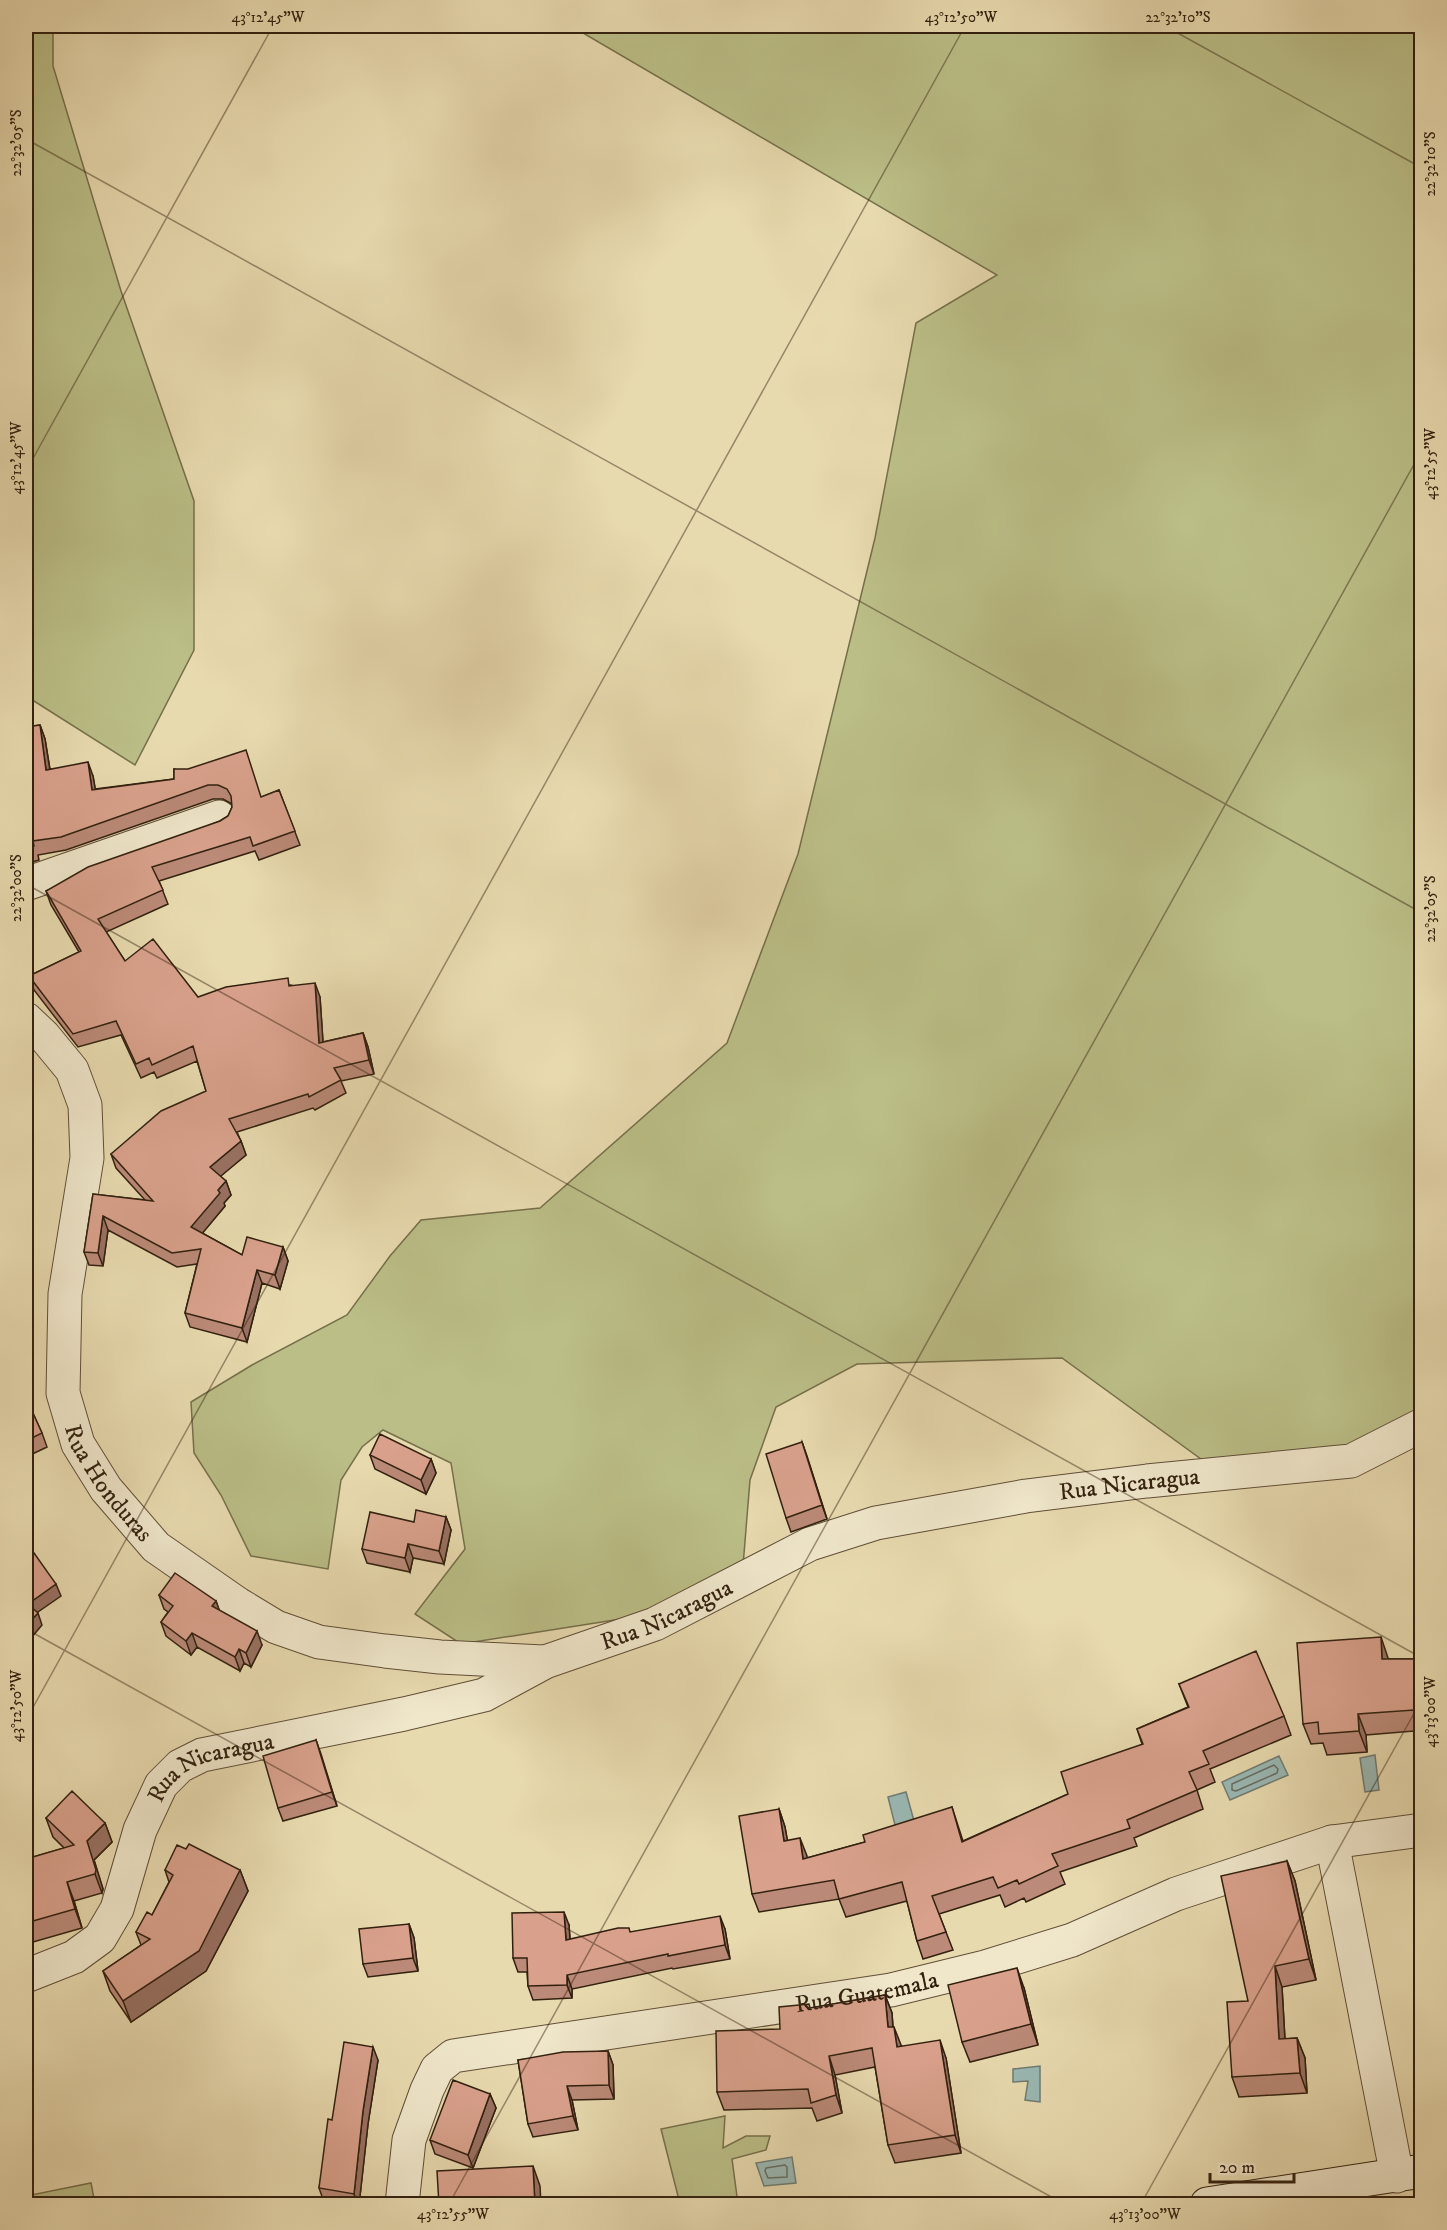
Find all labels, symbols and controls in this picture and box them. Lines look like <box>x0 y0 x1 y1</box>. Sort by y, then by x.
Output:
text: 43°12'45"W <box>232 8 305 27</box>
text: 43°12'50"W <box>925 8 997 27</box>
text: 22°32'10"S <box>1145 8 1211 27</box>
text: 22°32'05"S <box>7 109 26 177</box>
text: 22°32'10"S <box>1421 131 1440 197</box>
text: 43°12'45"W <box>7 421 26 494</box>
text: 43°12'55"W <box>1421 428 1440 500</box>
text: 22°32'00"S <box>7 854 26 922</box>
text: 22°32'05"S <box>1421 875 1440 943</box>
street label: Rua Honduras <box>57 1421 159 1548</box>
street label: Rua Nicaragua <box>1057 1462 1202 1508</box>
street label: Rua Nicaragua <box>597 1572 738 1658</box>
text: 43°12'50"W <box>7 1670 26 1742</box>
text: 43°13'00"W <box>1421 1676 1440 1748</box>
street label: Rua Nicaragua <box>141 1727 277 1807</box>
street label: Rua Guatemala <box>793 1965 942 2020</box>
scale bar <box>1210 2146 1294 2184</box>
text: 20 m <box>1219 2157 1255 2179</box>
text: 43°12'55"W <box>417 2205 489 2224</box>
text: 43°13'00"W <box>1109 2205 1181 2224</box>

